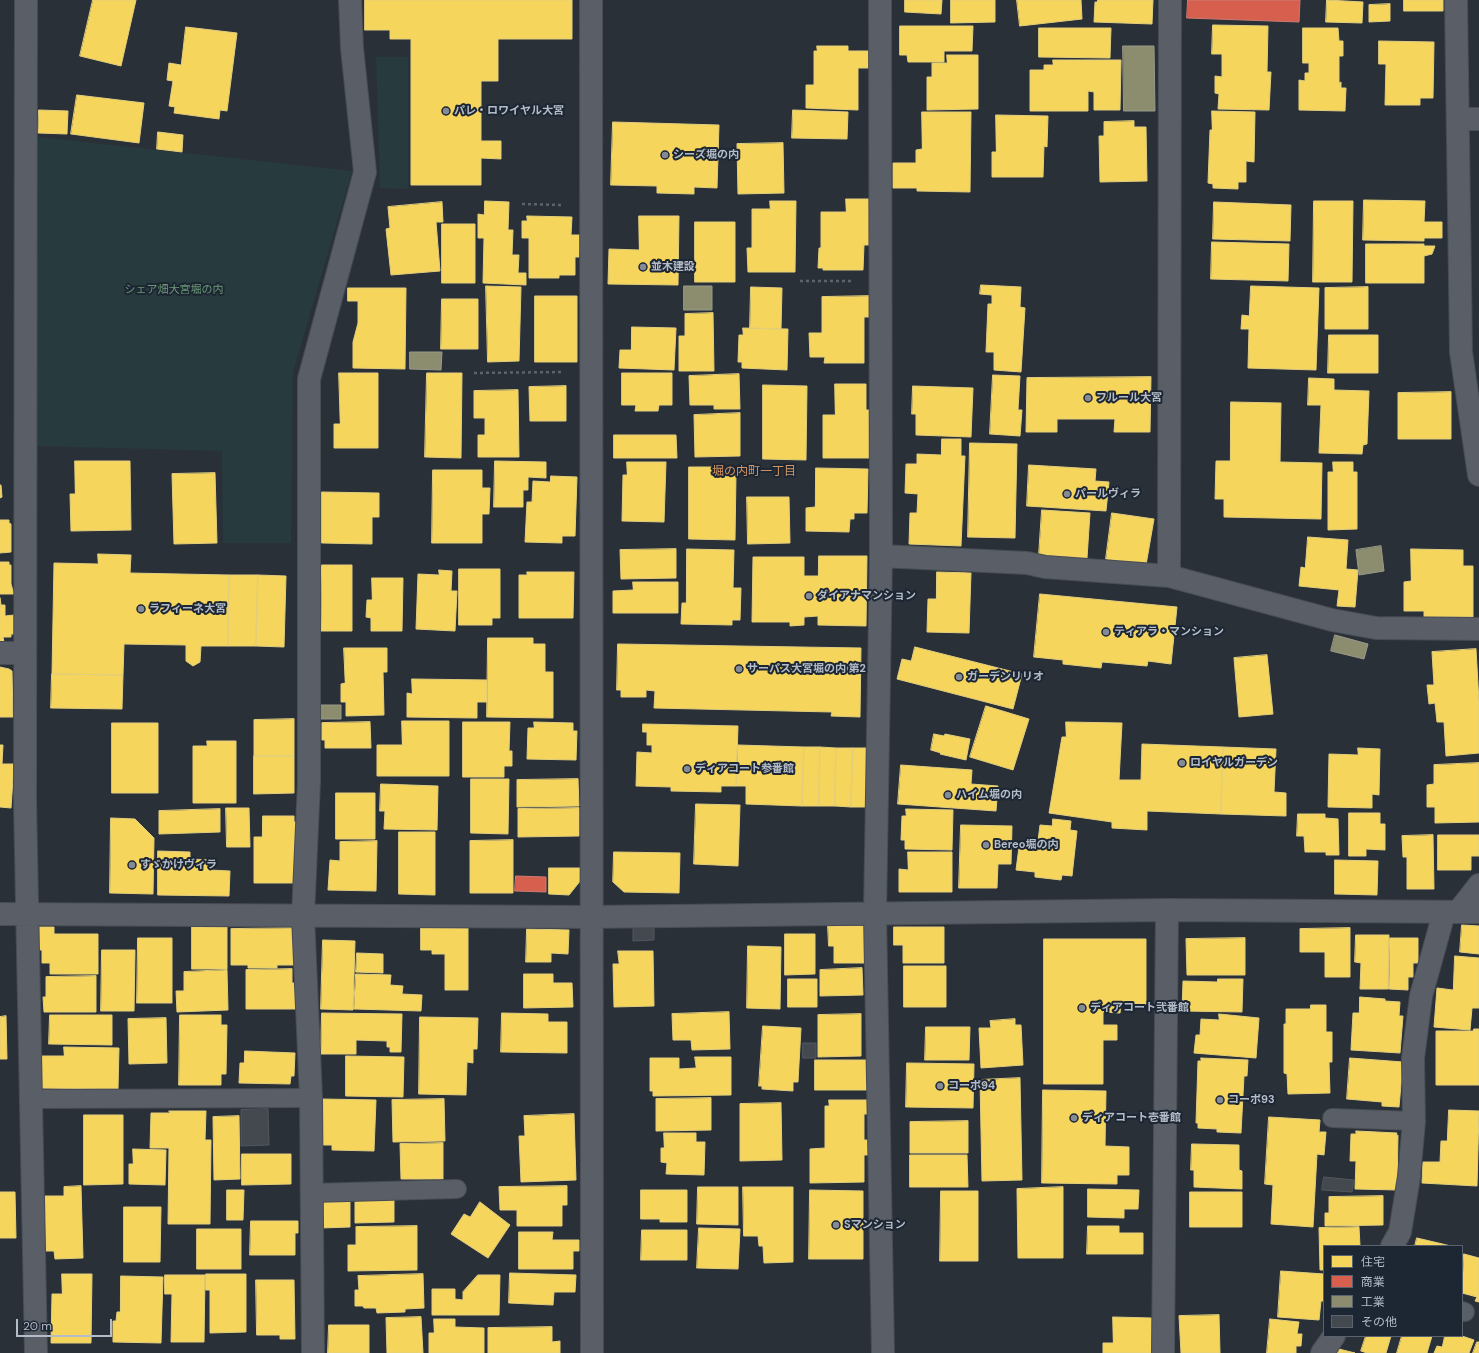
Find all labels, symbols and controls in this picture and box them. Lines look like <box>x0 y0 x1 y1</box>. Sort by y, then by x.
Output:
place label: パレ・ロワイヤル大宮 <box>454 104 564 118</box>
marker: パレ・ロワイヤル大宮 <box>441 106 451 116</box>
place label: シーズ堀の内 <box>673 148 739 162</box>
marker: シーズ堀の内 <box>660 150 670 160</box>
place label: 並木建設 <box>651 260 695 274</box>
marker: 並木建設 <box>638 262 648 272</box>
park label: シェア畑大宮堀の内 <box>125 283 223 297</box>
place label: フルール大宮 <box>1096 391 1162 405</box>
marker: フルール大宮 <box>1083 393 1093 403</box>
district label: 堀の内町一丁目 <box>712 465 796 479</box>
place label: パールヴィラ <box>1075 487 1141 501</box>
marker: パールヴィラ <box>1062 489 1072 499</box>
place label: ダイアナマンション <box>817 589 916 603</box>
marker: ダイアナマンション <box>804 591 814 601</box>
place label: ラフィーネ大宮 <box>149 602 226 616</box>
marker: ラフィーネ大宮 <box>136 604 146 614</box>
place label: ティアラ・マンション <box>1114 625 1224 639</box>
marker: ティアラ・マンション <box>1101 627 1111 637</box>
place label: サーパス大宮堀の内 第2 <box>747 662 866 676</box>
marker: サーパス大宮堀の内 第2 <box>734 664 744 674</box>
place label: ガーデンリリオ <box>967 670 1044 684</box>
marker: ガーデンリリオ <box>954 672 964 682</box>
place label: ロイヤルガーデン <box>1190 756 1278 770</box>
marker: ロイヤルガーデン <box>1177 758 1187 768</box>
place label: ディアコート参番館 <box>695 762 794 776</box>
marker: ディアコート参番館 <box>682 764 692 774</box>
place label: ハイム堀の内 <box>956 788 1022 802</box>
marker: ハイム堀の内 <box>943 790 953 800</box>
place label: Bereo堀の内 <box>994 838 1058 852</box>
marker: Bereo堀の内 <box>981 840 991 850</box>
place label: すゞかけヴィラ <box>140 858 217 872</box>
marker: すゞかけヴィラ <box>127 860 137 870</box>
place label: ディアコート弐番館 <box>1090 1001 1189 1015</box>
marker: ディアコート弐番館 <box>1077 1003 1087 1013</box>
place label: コーポ94 <box>948 1079 995 1093</box>
marker: コーポ94 <box>935 1081 945 1091</box>
place label: コーポ93 <box>1228 1093 1275 1107</box>
marker: コーポ93 <box>1215 1095 1225 1105</box>
place label: ディアコート壱番館 <box>1082 1111 1181 1125</box>
marker: ディアコート壱番館 <box>1069 1113 1079 1123</box>
place label: Sマンション <box>844 1218 906 1232</box>
marker: Sマンション <box>831 1220 841 1230</box>
legend <box>1323 1245 1463 1337</box>
text: 住宅 <box>1361 1254 1385 1270</box>
text: 商業 <box>1361 1274 1385 1290</box>
text: 工業 <box>1361 1294 1385 1310</box>
scale bar <box>18 1311 114 1337</box>
text: その他 <box>1361 1314 1397 1330</box>
text: 20 m <box>23 1318 52 1334</box>

